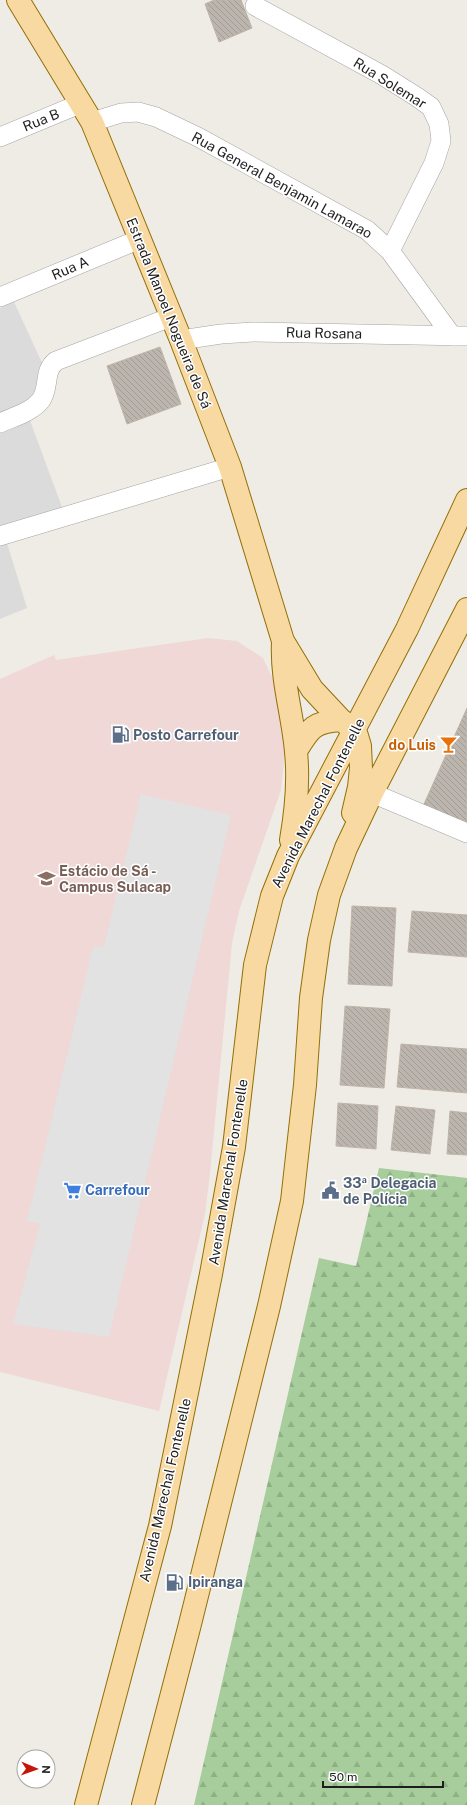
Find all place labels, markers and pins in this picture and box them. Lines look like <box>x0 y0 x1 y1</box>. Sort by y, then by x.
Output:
fuel station icon: Posto Carrefour <box>110 725 130 745</box>
place label: Posto Carrefour <box>133 727 239 743</box>
bar icon: do Luis <box>439 735 459 755</box>
place label: do Luis <box>389 737 436 753</box>
place label: Estácio de Sá - Campus Sulacap <box>59 863 171 895</box>
school or university icon: Estácio de Sá - Campus Sulacap <box>36 869 56 889</box>
place label: 33ª Delegacia de Polícia <box>343 1175 437 1207</box>
supermarket icon: Carrefour <box>62 1180 82 1200</box>
public building icon: 33ª Delegacia de Polícia <box>320 1181 340 1201</box>
place label: Carrefour <box>85 1182 150 1198</box>
fuel station icon: Ipiranga <box>165 1572 185 1592</box>
place label: Ipiranga <box>188 1574 243 1590</box>

